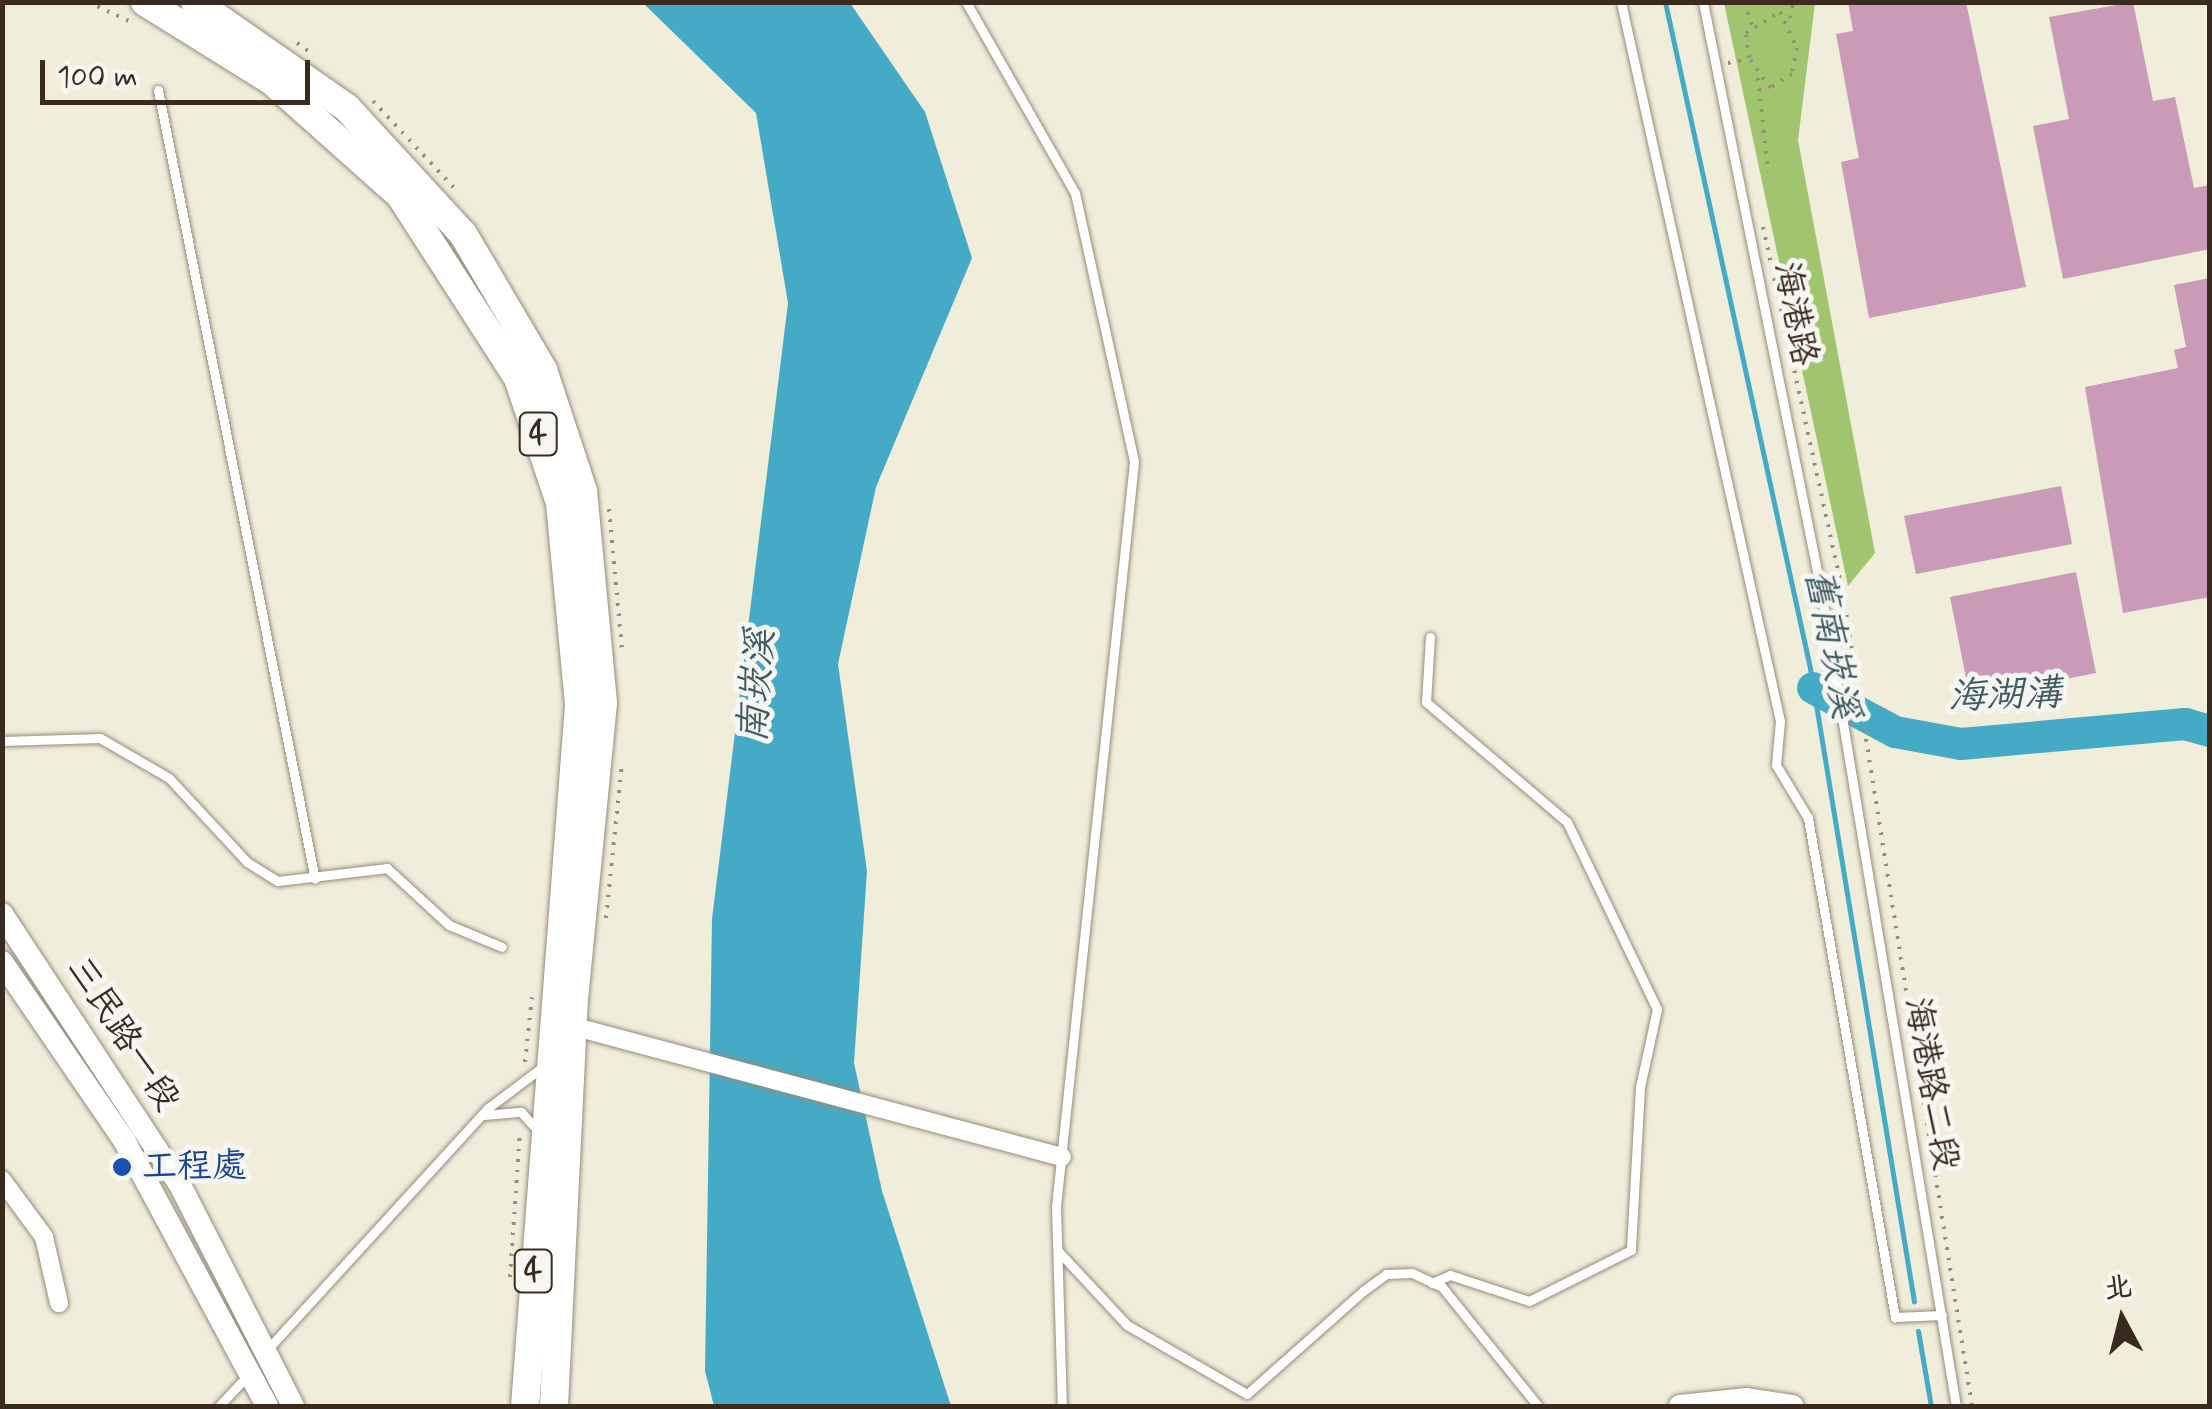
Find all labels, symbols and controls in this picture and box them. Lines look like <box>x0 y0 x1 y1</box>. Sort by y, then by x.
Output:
scale bar <box>45 40 315 102</box>
text: 100 m <box>57 58 138 97</box>
street label: 海港路 <box>1764 258 1826 370</box>
road number: 4 <box>518 407 558 461</box>
water label: 舊南崁溪 <box>1794 565 1868 723</box>
water label: 南崁溪 <box>731 628 785 744</box>
water label: 海湖溝 <box>1947 671 2063 721</box>
street label: 三民路一段 <box>58 949 188 1119</box>
street label: 海港路二段 <box>1895 994 1967 1174</box>
place label: 工程處 <box>142 1146 247 1188</box>
marker: 工程處 <box>111 1156 133 1178</box>
road number: 4 <box>513 1244 553 1298</box>
north arrow <box>2072 1269 2172 1369</box>
text: 北 <box>2102 1269 2134 1309</box>

